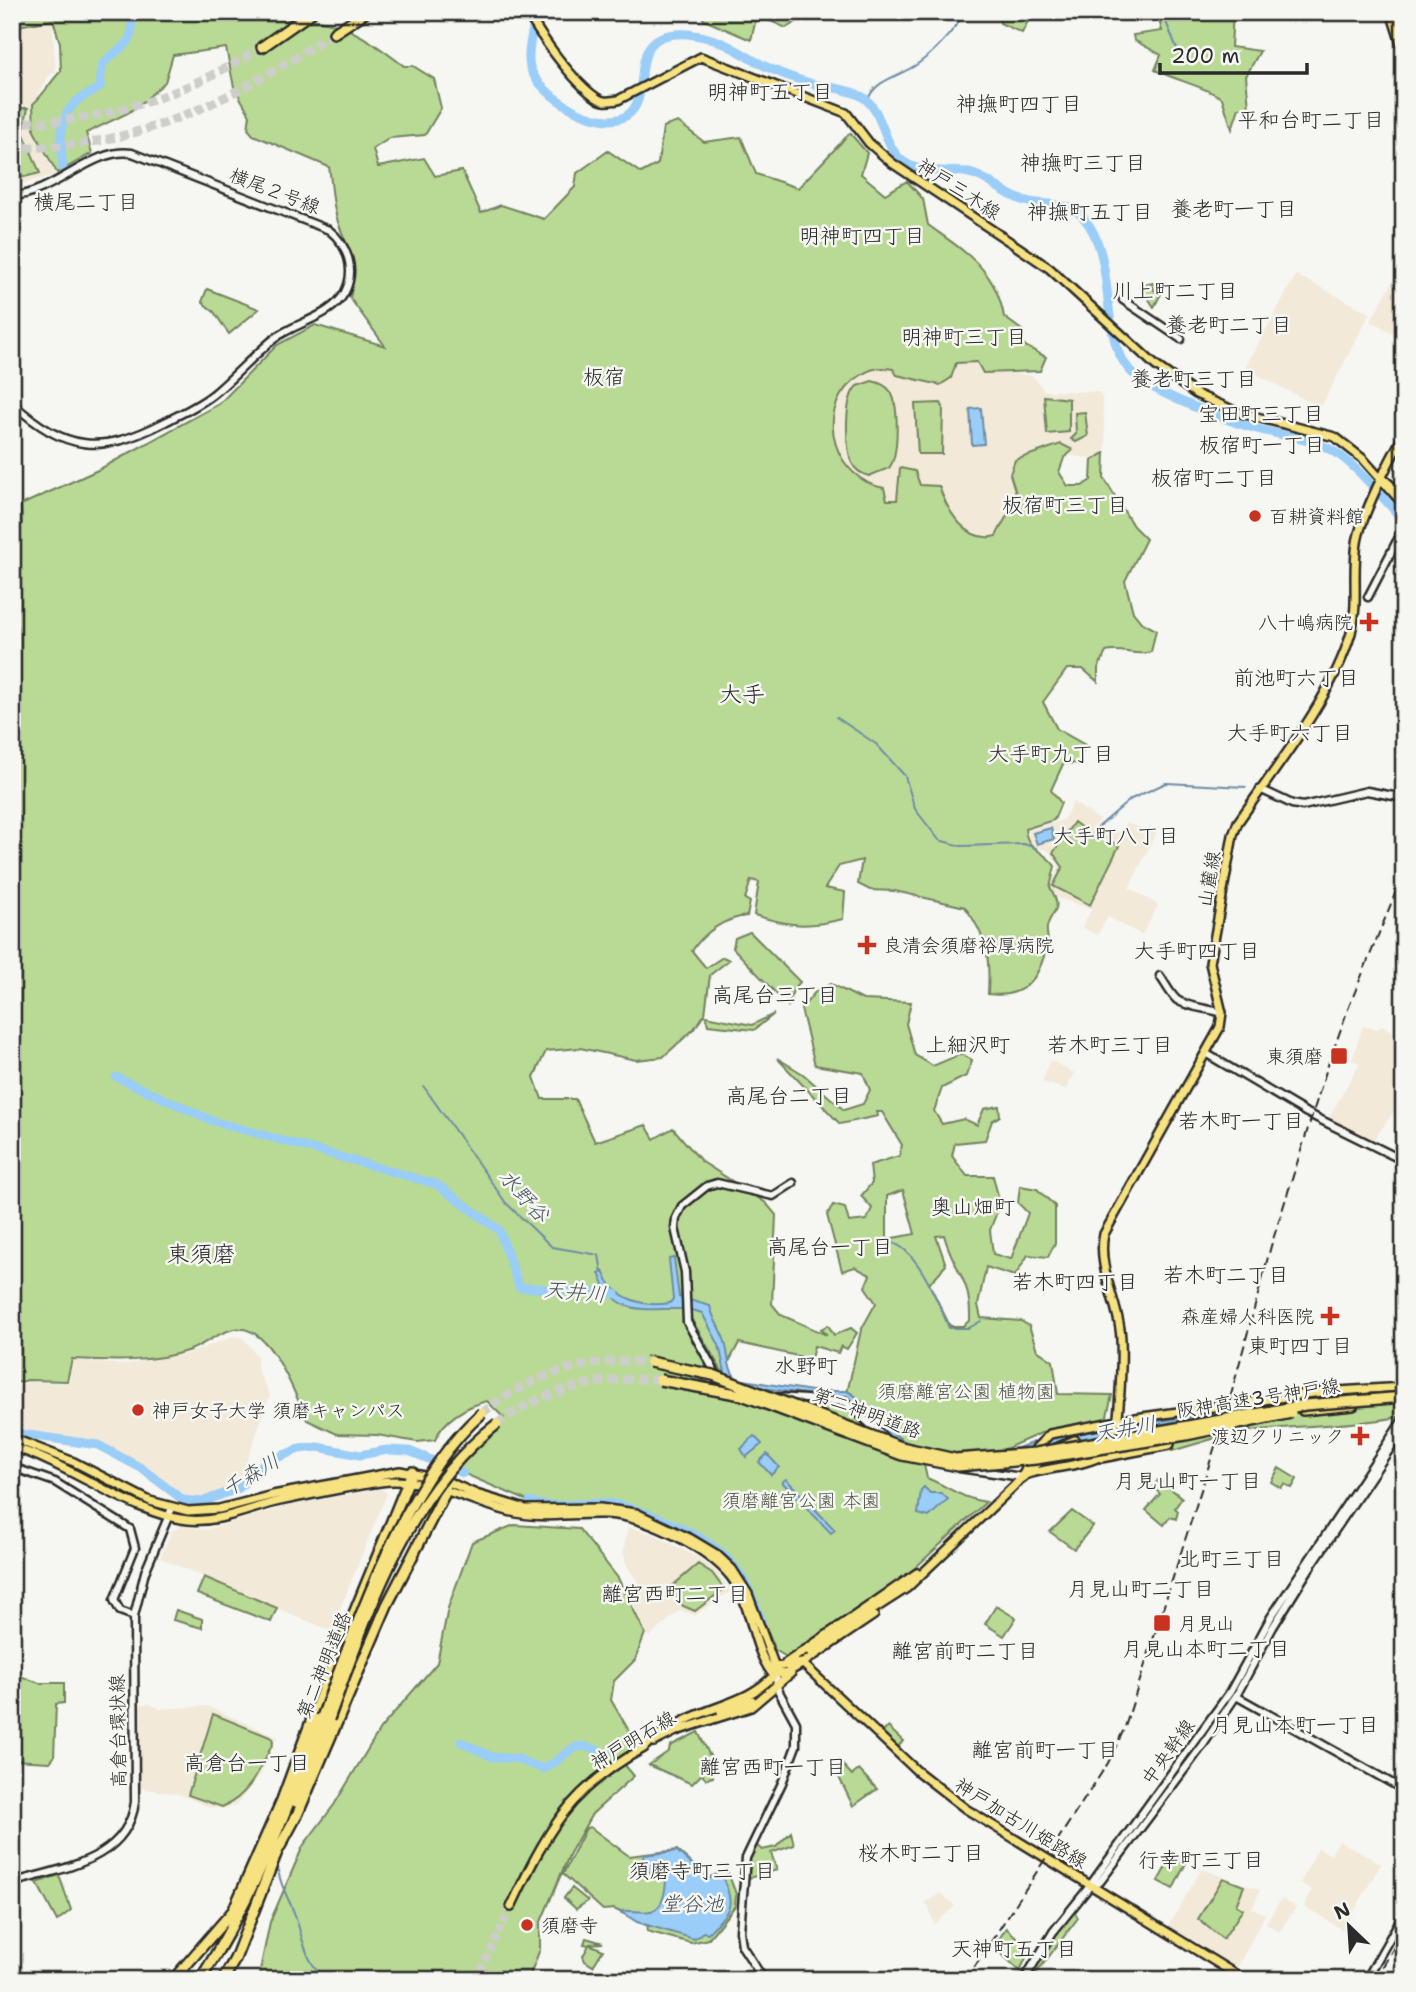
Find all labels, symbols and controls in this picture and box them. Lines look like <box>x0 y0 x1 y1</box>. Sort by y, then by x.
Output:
scale bar <box>1160 32 1308 76</box>
text: 200 m <box>1171 42 1240 70</box>
district label: 明神町五丁目 <box>707 78 833 106</box>
district label: 神撫町四丁目 <box>956 90 1082 118</box>
district label: 平和台町二丁目 <box>1238 106 1385 134</box>
district label: 神撫町三丁目 <box>1020 149 1146 177</box>
street label: 神戸三木線 <box>912 153 1006 225</box>
street label: 横尾２号線 <box>226 162 324 220</box>
district label: 横尾二丁目 <box>34 188 139 216</box>
district label: 養老町一丁目 <box>1171 195 1297 223</box>
district label: 神撫町五丁目 <box>1027 198 1153 226</box>
district label: 明神町四丁目 <box>799 222 925 250</box>
district label: 川上町二丁目 <box>1112 277 1238 305</box>
district label: 養老町二丁目 <box>1166 311 1292 339</box>
district label: 明神町三丁目 <box>901 323 1027 351</box>
district label: 板宿 <box>583 363 625 391</box>
district label: 養老町三丁目 <box>1131 365 1257 393</box>
district label: 宝田町三丁目 <box>1198 400 1324 428</box>
district label: 板宿町一丁目 <box>1199 431 1325 459</box>
district label: 板宿町二丁目 <box>1151 464 1277 492</box>
district label: 板宿町三丁目 <box>1002 491 1128 519</box>
place label: 百耕資料館 <box>1269 504 1364 529</box>
marker: 百耕資料館 <box>1247 508 1263 524</box>
place label: 八十嶋病院 <box>1258 610 1353 635</box>
marker: 八十嶋病院 <box>1359 612 1379 632</box>
district label: 前池町六丁目 <box>1233 664 1359 692</box>
district label: 大手 <box>719 679 765 709</box>
district label: 大手町六丁目 <box>1227 719 1353 747</box>
district label: 大手町九丁目 <box>988 740 1114 768</box>
district label: 大手町八丁目 <box>1053 822 1179 850</box>
street label: 山麓線 <box>1192 849 1226 909</box>
place label: 良清会須磨裕厚病院 <box>883 933 1054 958</box>
marker: 良清会須磨裕厚病院 <box>857 935 877 955</box>
district label: 大手町四丁目 <box>1134 937 1260 965</box>
district label: 高尾台三丁目 <box>712 981 838 1009</box>
district label: 上細沢町 <box>926 1031 1010 1059</box>
district label: 若木町三丁目 <box>1047 1031 1173 1059</box>
place label: 東須磨 <box>1266 1044 1323 1069</box>
marker: 東須磨 <box>1329 1046 1349 1066</box>
district label: 高尾台二丁目 <box>726 1082 852 1110</box>
district label: 若木町一丁目 <box>1178 1107 1304 1135</box>
water label: 水野谷 <box>493 1163 556 1230</box>
district label: 奥山畑町 <box>931 1193 1015 1221</box>
district label: 高尾台一丁目 <box>767 1233 893 1261</box>
district label: 東須磨 <box>167 1239 236 1269</box>
district label: 若木町二丁目 <box>1163 1261 1289 1289</box>
district label: 若木町四丁目 <box>1012 1268 1138 1296</box>
water label: 天井川 <box>542 1275 608 1309</box>
place label: 森産婦人科医院 <box>1181 1304 1314 1329</box>
marker: 森産婦人科医院 <box>1320 1306 1340 1326</box>
district label: 東町四丁目 <box>1248 1332 1353 1360</box>
district label: 水野町 <box>775 1352 838 1380</box>
street label: 阪神高速3号神戸線 <box>1174 1373 1342 1423</box>
park label: 須磨離宮公園 植物園 <box>877 1379 1055 1404</box>
street label: 第二神明道路 <box>809 1382 925 1444</box>
place label: 神戸女子大学 須磨キャンパス <box>152 1398 405 1423</box>
marker: 神戸女子大学 須磨キャンパス <box>130 1402 146 1418</box>
water label: 天井川 <box>1092 1410 1158 1448</box>
place label: 渡辺クリニック <box>1211 1424 1344 1449</box>
marker: 渡辺クリニック <box>1350 1426 1370 1446</box>
water label: 千森川 <box>217 1447 285 1503</box>
district label: 月見山町一丁目 <box>1115 1467 1262 1495</box>
park label: 須磨離宮公園 本園 <box>722 1488 880 1513</box>
district label: 北町三丁目 <box>1180 1545 1285 1573</box>
district label: 月見山町二丁目 <box>1068 1575 1215 1603</box>
district label: 離宮西町二丁目 <box>602 1580 749 1608</box>
street label: 第二神明道路 <box>291 1607 357 1723</box>
place label: 月見山 <box>1178 1611 1235 1636</box>
marker: 月見山 <box>1152 1613 1172 1633</box>
district label: 月見山本町二丁目 <box>1122 1635 1290 1663</box>
district label: 離宮前町二丁目 <box>892 1637 1039 1665</box>
street label: 高倉台環状線 <box>105 1674 131 1788</box>
street label: 神戸明石線 <box>586 1705 680 1775</box>
district label: 月見山本町一丁目 <box>1211 1711 1379 1739</box>
street label: 中央幹線 <box>1136 1714 1200 1790</box>
district label: 離宮前町一丁目 <box>972 1736 1119 1764</box>
district label: 高倉台一丁目 <box>184 1749 310 1777</box>
district label: 離宮西町一丁目 <box>700 1753 847 1781</box>
street label: 神戸加古川姫路線 <box>950 1772 1092 1874</box>
district label: 桜木町二丁目 <box>858 1839 984 1867</box>
district label: 行幸町三丁目 <box>1138 1846 1264 1874</box>
district label: 須磨寺町三丁目 <box>629 1857 776 1885</box>
water label: 堂谷池 <box>661 1890 724 1918</box>
north arrow <box>1314 1890 1384 1960</box>
text: N <box>1330 1897 1354 1926</box>
place label: 須磨寺 <box>541 1913 598 1938</box>
marker: 須磨寺 <box>519 1917 535 1933</box>
district label: 天神町五丁目 <box>951 1935 1077 1963</box>

